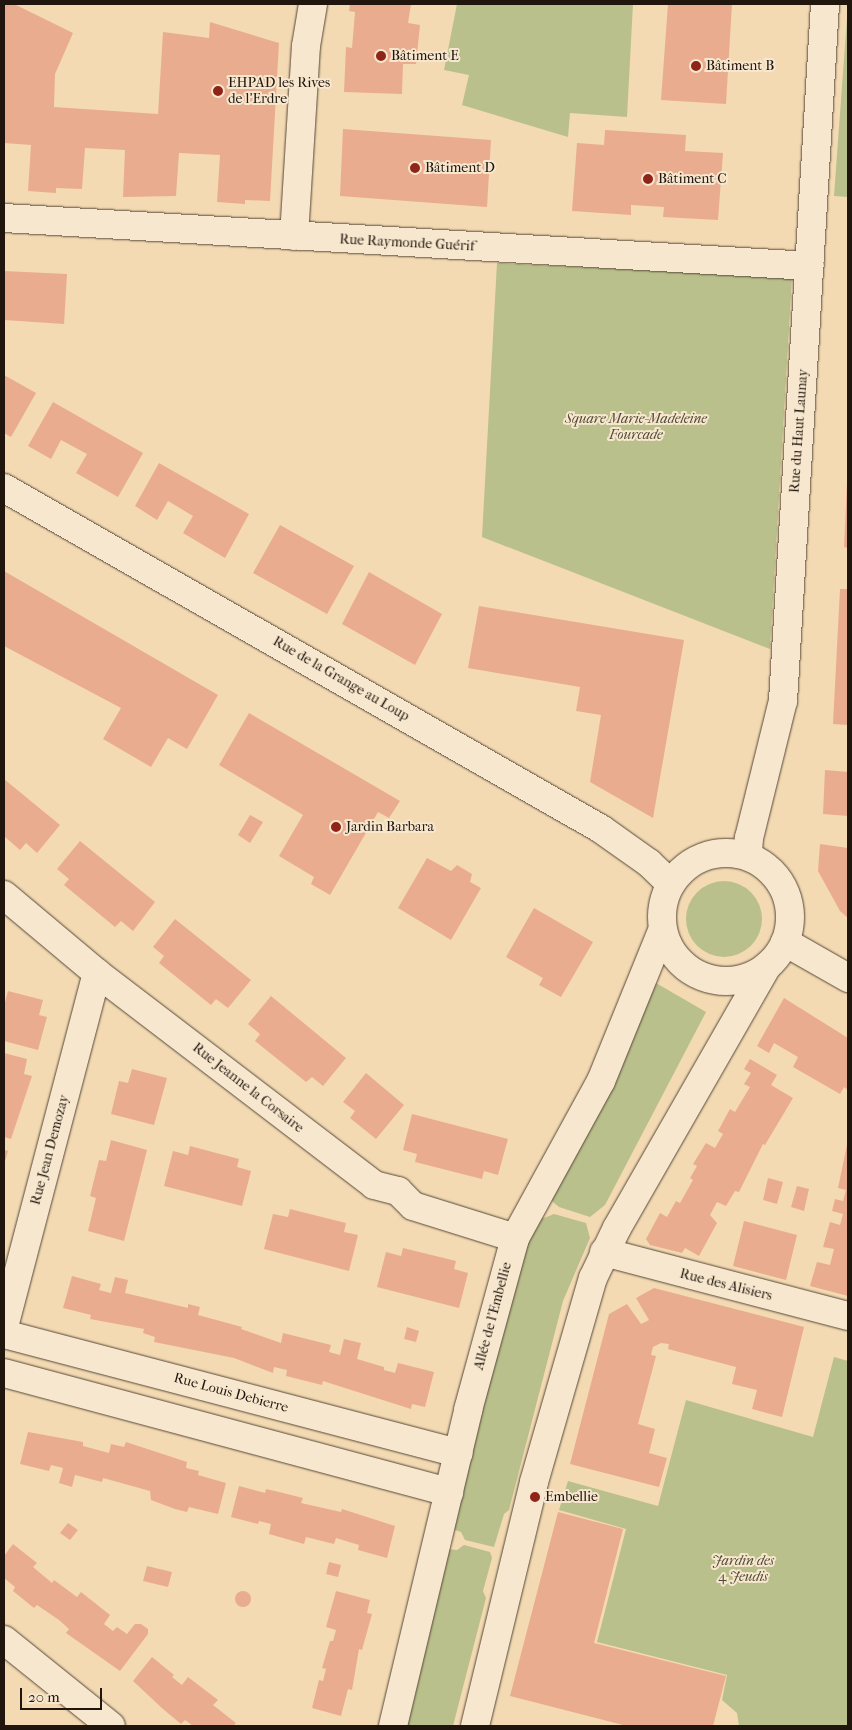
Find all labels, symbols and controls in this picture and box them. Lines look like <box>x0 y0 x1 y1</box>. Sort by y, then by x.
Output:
place label: Bâtiment E <box>391 48 459 64</box>
marker: Bâtiment E <box>375 50 387 62</box>
place label: Bâtiment B <box>706 58 774 74</box>
marker: Bâtiment B <box>690 60 702 72</box>
place label: EHPAD les Rives de l'Erdre <box>228 75 330 108</box>
marker: EHPAD les Rives de l'Erdre <box>212 85 224 97</box>
place label: Bâtiment D <box>425 160 495 176</box>
marker: Bâtiment D <box>409 162 421 174</box>
place label: Bâtiment C <box>658 171 727 187</box>
marker: Bâtiment C <box>642 173 654 185</box>
street label: Rue Raymonde Guérif <box>339 231 475 255</box>
street label: Rue du Haut Launay <box>786 368 812 494</box>
park label: Square Marie-Madeleine Fourcade <box>565 411 707 444</box>
street label: Rue de la Grange au Loup <box>270 633 412 725</box>
place label: Jardin Barbara <box>346 819 434 835</box>
marker: Jardin Barbara <box>330 821 342 833</box>
street label: Rue Jeanne la Corsaire <box>189 1039 307 1137</box>
street label: Rue Jean Demozay <box>27 1093 73 1207</box>
street label: Allée de l'Embellie <box>471 1260 515 1372</box>
street label: Rue des Alisiers <box>678 1265 774 1305</box>
street label: Rue Louis Debierre <box>172 1370 290 1416</box>
place label: Embellie <box>545 1489 598 1505</box>
marker: Embellie <box>529 1491 541 1503</box>
park label: Jardin des 4 Jeudis <box>712 1553 774 1585</box>
scale bar <box>22 1678 105 1710</box>
text: 20 m <box>28 1688 60 1706</box>

